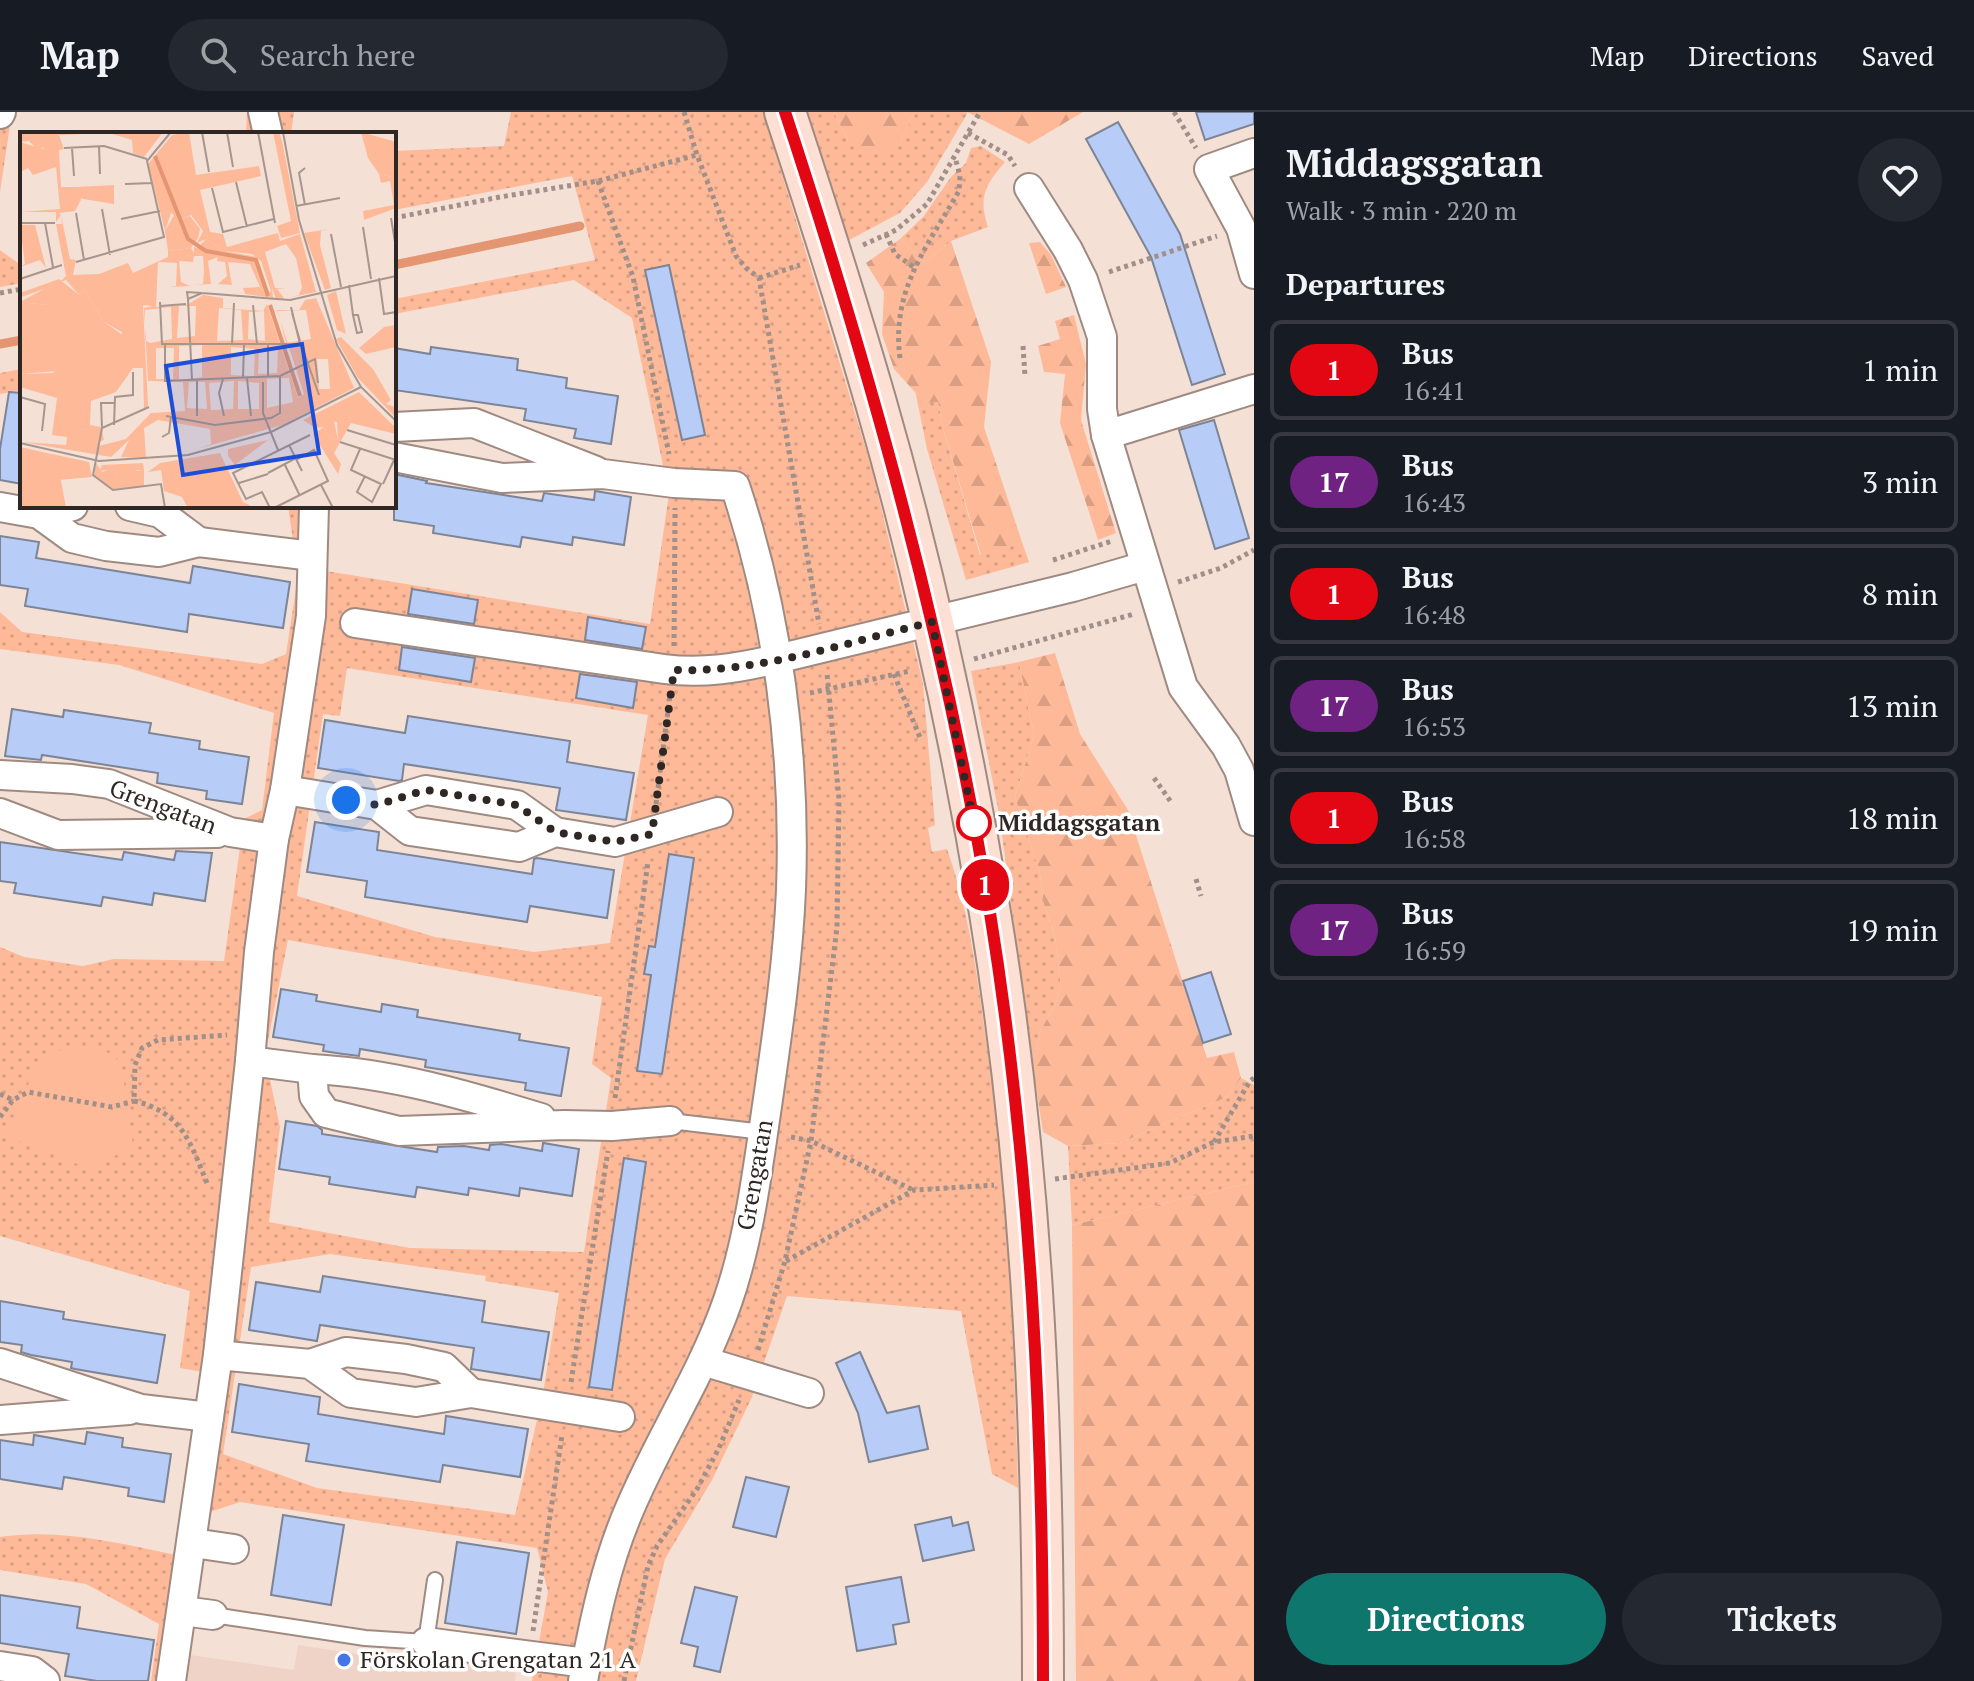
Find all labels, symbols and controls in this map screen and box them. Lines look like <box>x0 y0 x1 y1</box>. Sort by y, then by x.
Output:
search box <box>168 19 728 91</box>
text: Map <box>40 30 120 80</box>
icon: search <box>196 33 240 77</box>
text: Search here <box>260 35 416 75</box>
text: Map <box>1590 37 1644 74</box>
text: Directions <box>1688 37 1818 74</box>
text: Saved <box>1862 37 1934 74</box>
inset map <box>20 132 396 508</box>
text: Middagsgatan <box>1286 138 1543 188</box>
button: heart <box>1858 138 1942 222</box>
text: Walk · 3 min · 220 m <box>1286 193 1517 227</box>
text: Departures <box>1286 264 1445 304</box>
text: Bus <box>1402 333 1454 373</box>
text: 1 min <box>1862 350 1938 390</box>
text: 1 <box>1326 351 1342 388</box>
text: 16:41 <box>1402 373 1466 407</box>
text: Bus <box>1402 445 1454 485</box>
text: 3 min <box>1862 462 1938 502</box>
text: 17 <box>1318 463 1350 500</box>
text: 16:43 <box>1402 485 1466 519</box>
text: Bus <box>1402 557 1454 597</box>
text: 8 min <box>1862 574 1938 614</box>
text: 1 <box>1326 575 1342 612</box>
text: 16:48 <box>1402 597 1466 631</box>
text: Bus <box>1402 669 1454 709</box>
text: 13 min <box>1846 686 1938 726</box>
text: 17 <box>1318 687 1350 724</box>
text: 16:53 <box>1402 709 1466 743</box>
street label: Grengatan <box>105 771 221 841</box>
your location <box>326 780 366 820</box>
text: Bus <box>1402 781 1454 821</box>
text: 18 min <box>1846 798 1938 838</box>
text: 1 <box>1326 799 1342 836</box>
marker: Middagsgatan <box>957 806 991 840</box>
place label: Middagsgatan <box>998 806 1161 838</box>
text: 16:58 <box>1402 821 1466 855</box>
line badge: 1 <box>959 859 1011 911</box>
text: 1 <box>977 866 993 903</box>
text: Bus <box>1402 893 1454 933</box>
text: 19 min <box>1846 910 1938 950</box>
text: 17 <box>1318 911 1350 948</box>
text: 16:59 <box>1402 933 1466 967</box>
street label: Grengatan <box>729 1117 780 1233</box>
button: Directions <box>1286 1573 1606 1665</box>
button: Tickets <box>1622 1573 1942 1665</box>
place label: Förskolan Grengatan 21 A <box>360 1643 637 1675</box>
marker: Förskolan Grengatan 21 A <box>335 1651 353 1669</box>

